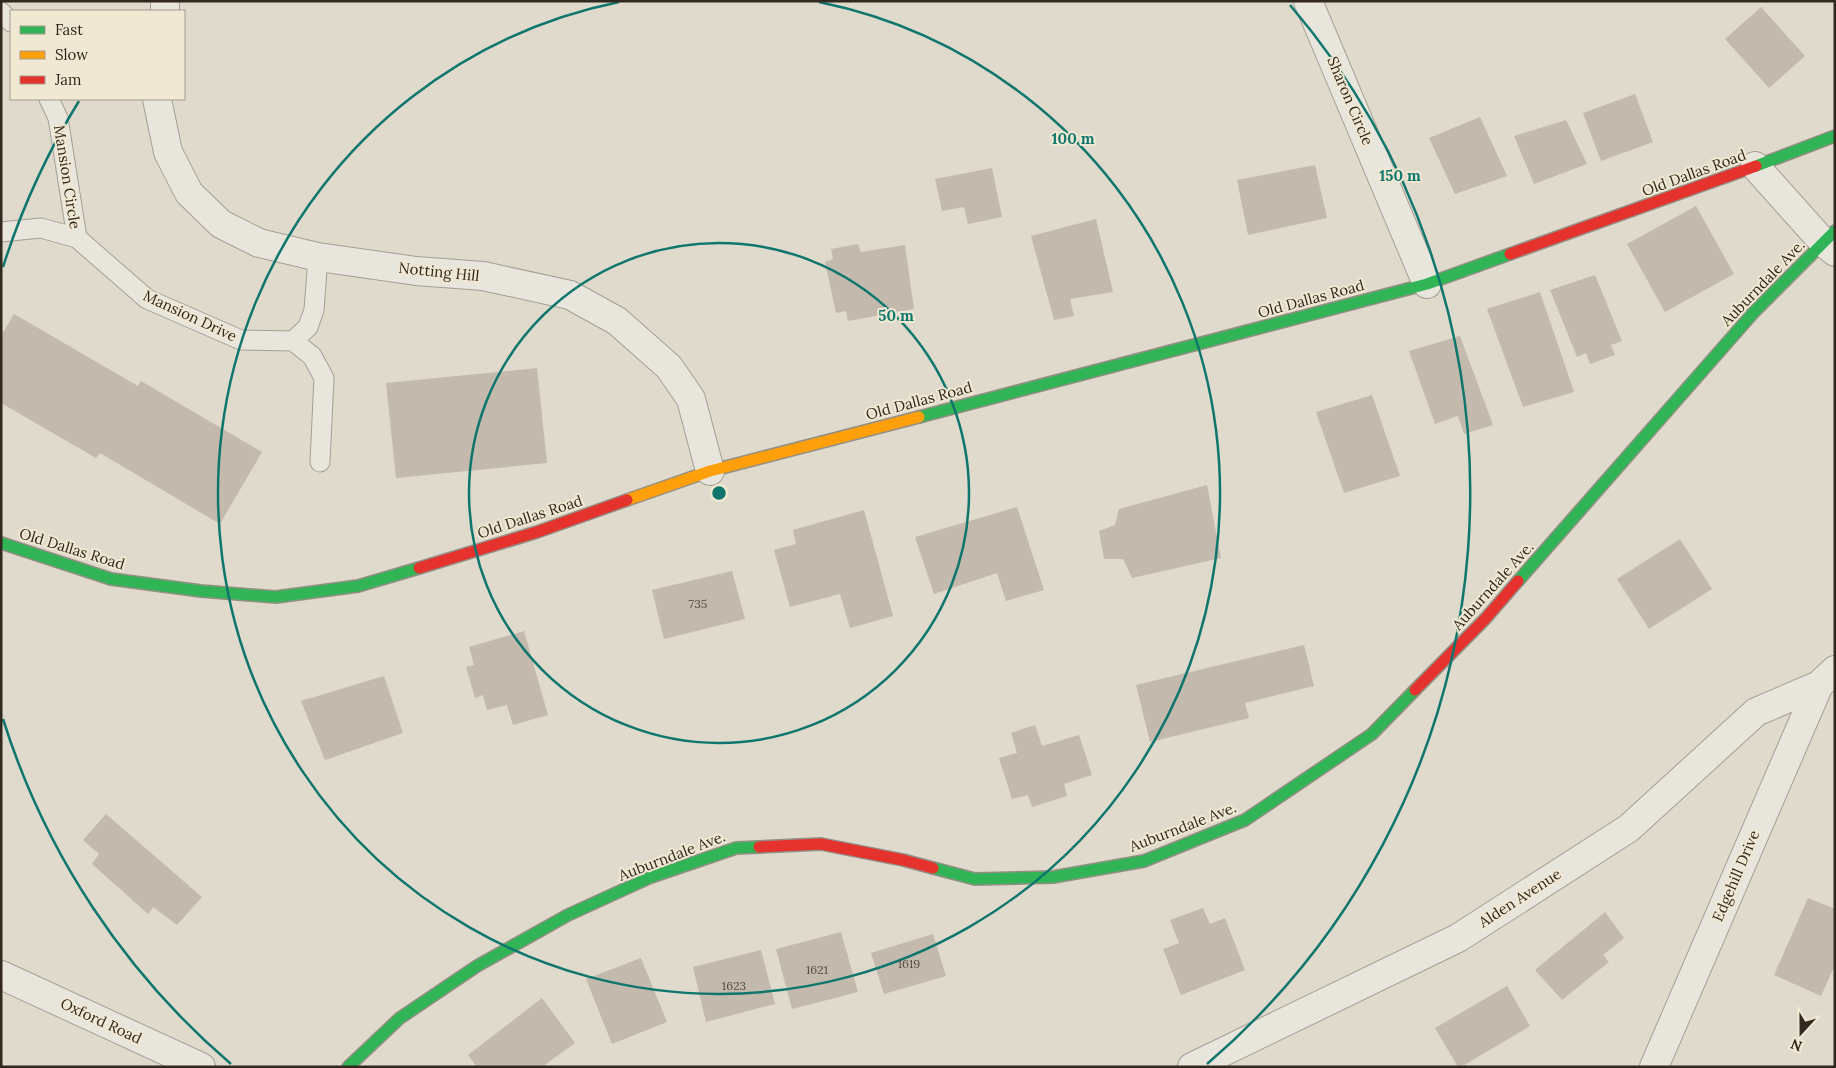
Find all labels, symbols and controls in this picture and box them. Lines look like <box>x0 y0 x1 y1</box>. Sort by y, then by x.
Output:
legend <box>10 10 185 100</box>
text: Fast <box>55 20 83 39</box>
text: Slow <box>55 45 88 64</box>
street label: Sharon Circle <box>1323 53 1378 148</box>
text: Jam <box>54 70 82 89</box>
street label: Mansion Circle <box>50 124 85 230</box>
text: 100 m <box>1052 129 1095 148</box>
street label: Old Dallas Road <box>1639 145 1748 200</box>
text: 150 m <box>1379 166 1421 185</box>
street label: Auburndale Ave. <box>1716 235 1809 331</box>
street label: Notting Hill <box>398 258 481 285</box>
street label: Old Dallas Road <box>1256 275 1366 322</box>
street label: Mansion Drive <box>140 286 240 346</box>
text: 50 m <box>878 306 914 325</box>
street label: Old Dallas Road <box>864 377 974 424</box>
centre of rings <box>710 484 728 502</box>
street label: Old Dallas Road <box>475 491 585 542</box>
street label: Old Dallas Road <box>17 523 127 574</box>
street label: Auburndale Ave. <box>1447 537 1537 635</box>
house number: 735 <box>689 596 707 611</box>
street label: Auburndale Ave. <box>1126 797 1239 856</box>
street label: Auburndale Ave. <box>615 826 728 885</box>
street label: Edgehill Drive <box>1708 827 1763 924</box>
street label: Alden Avenue <box>1474 864 1565 932</box>
house number: 1619 <box>898 956 920 971</box>
house number: 1621 <box>806 962 828 977</box>
house number: 1623 <box>722 978 746 993</box>
street label: Oxford Road <box>57 993 145 1048</box>
north arrow <box>1776 1008 1826 1058</box>
text: N <box>1788 1035 1805 1055</box>

